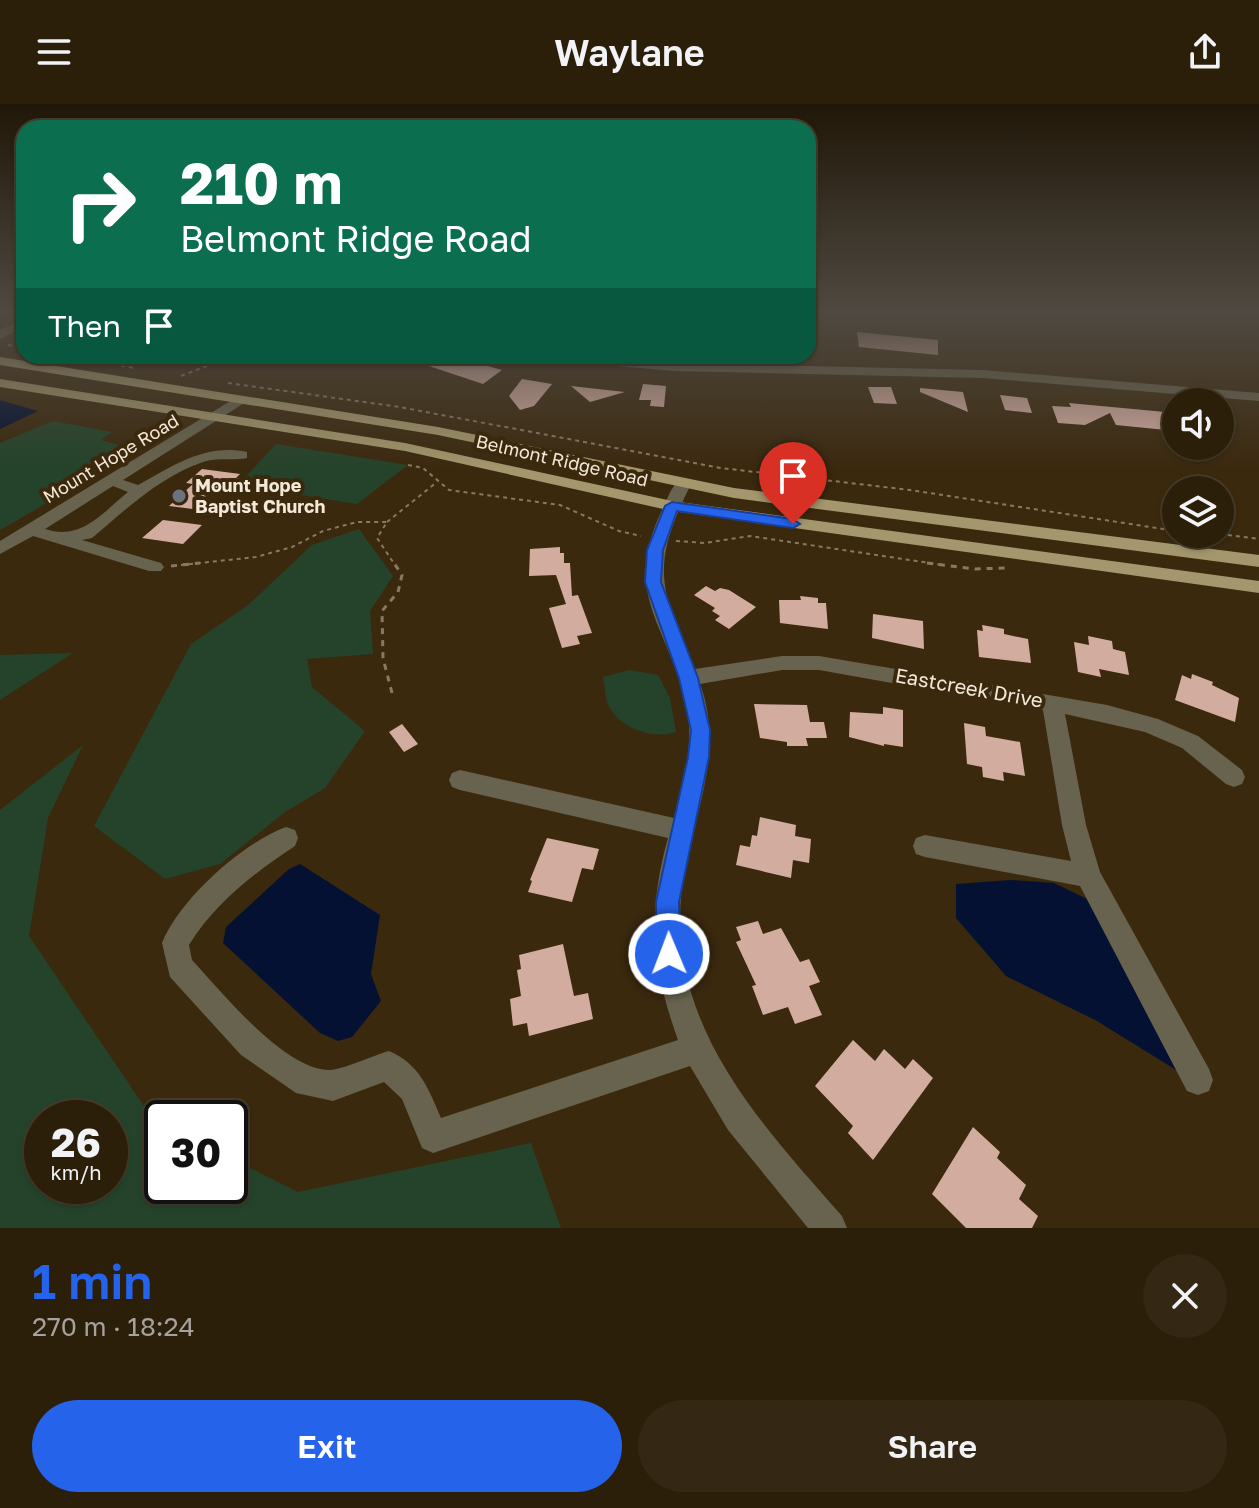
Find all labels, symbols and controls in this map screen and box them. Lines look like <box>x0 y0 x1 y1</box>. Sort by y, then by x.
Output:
icon: menu <box>32 30 76 74</box>
icon: share <box>1183 30 1227 74</box>
text: Waylane <box>554 31 705 74</box>
text: 210 m <box>180 149 342 216</box>
icon: right <box>48 152 152 256</box>
text: Belmont Ridge Road <box>180 217 532 260</box>
icon: arrive <box>137 304 181 348</box>
text: Then <box>48 308 121 344</box>
map controls <box>1162 388 1234 548</box>
button: sound <box>1162 388 1234 460</box>
street label: Mount Hope Road <box>39 409 182 507</box>
street label: Belmont Ridge Road <box>474 430 650 491</box>
pin <box>759 442 827 524</box>
icon: arrive <box>771 454 815 498</box>
place label: Mount Hope Baptist Church <box>195 474 325 517</box>
button: layers <box>1162 476 1234 548</box>
marker: Mount Hope Baptist Church <box>170 487 188 505</box>
street label: Eastcreek Drive <box>893 662 1045 712</box>
position arrow <box>627 912 711 996</box>
speed limit sign: 30 <box>144 1100 248 1204</box>
text: 26 <box>51 1118 101 1166</box>
text: km/h <box>51 1160 101 1184</box>
text: 1 min <box>32 1252 152 1310</box>
button: close <box>1143 1254 1227 1338</box>
text: 270 m · 18:24 <box>32 1311 195 1342</box>
button: Exit <box>32 1400 622 1492</box>
button: Share <box>638 1400 1227 1492</box>

